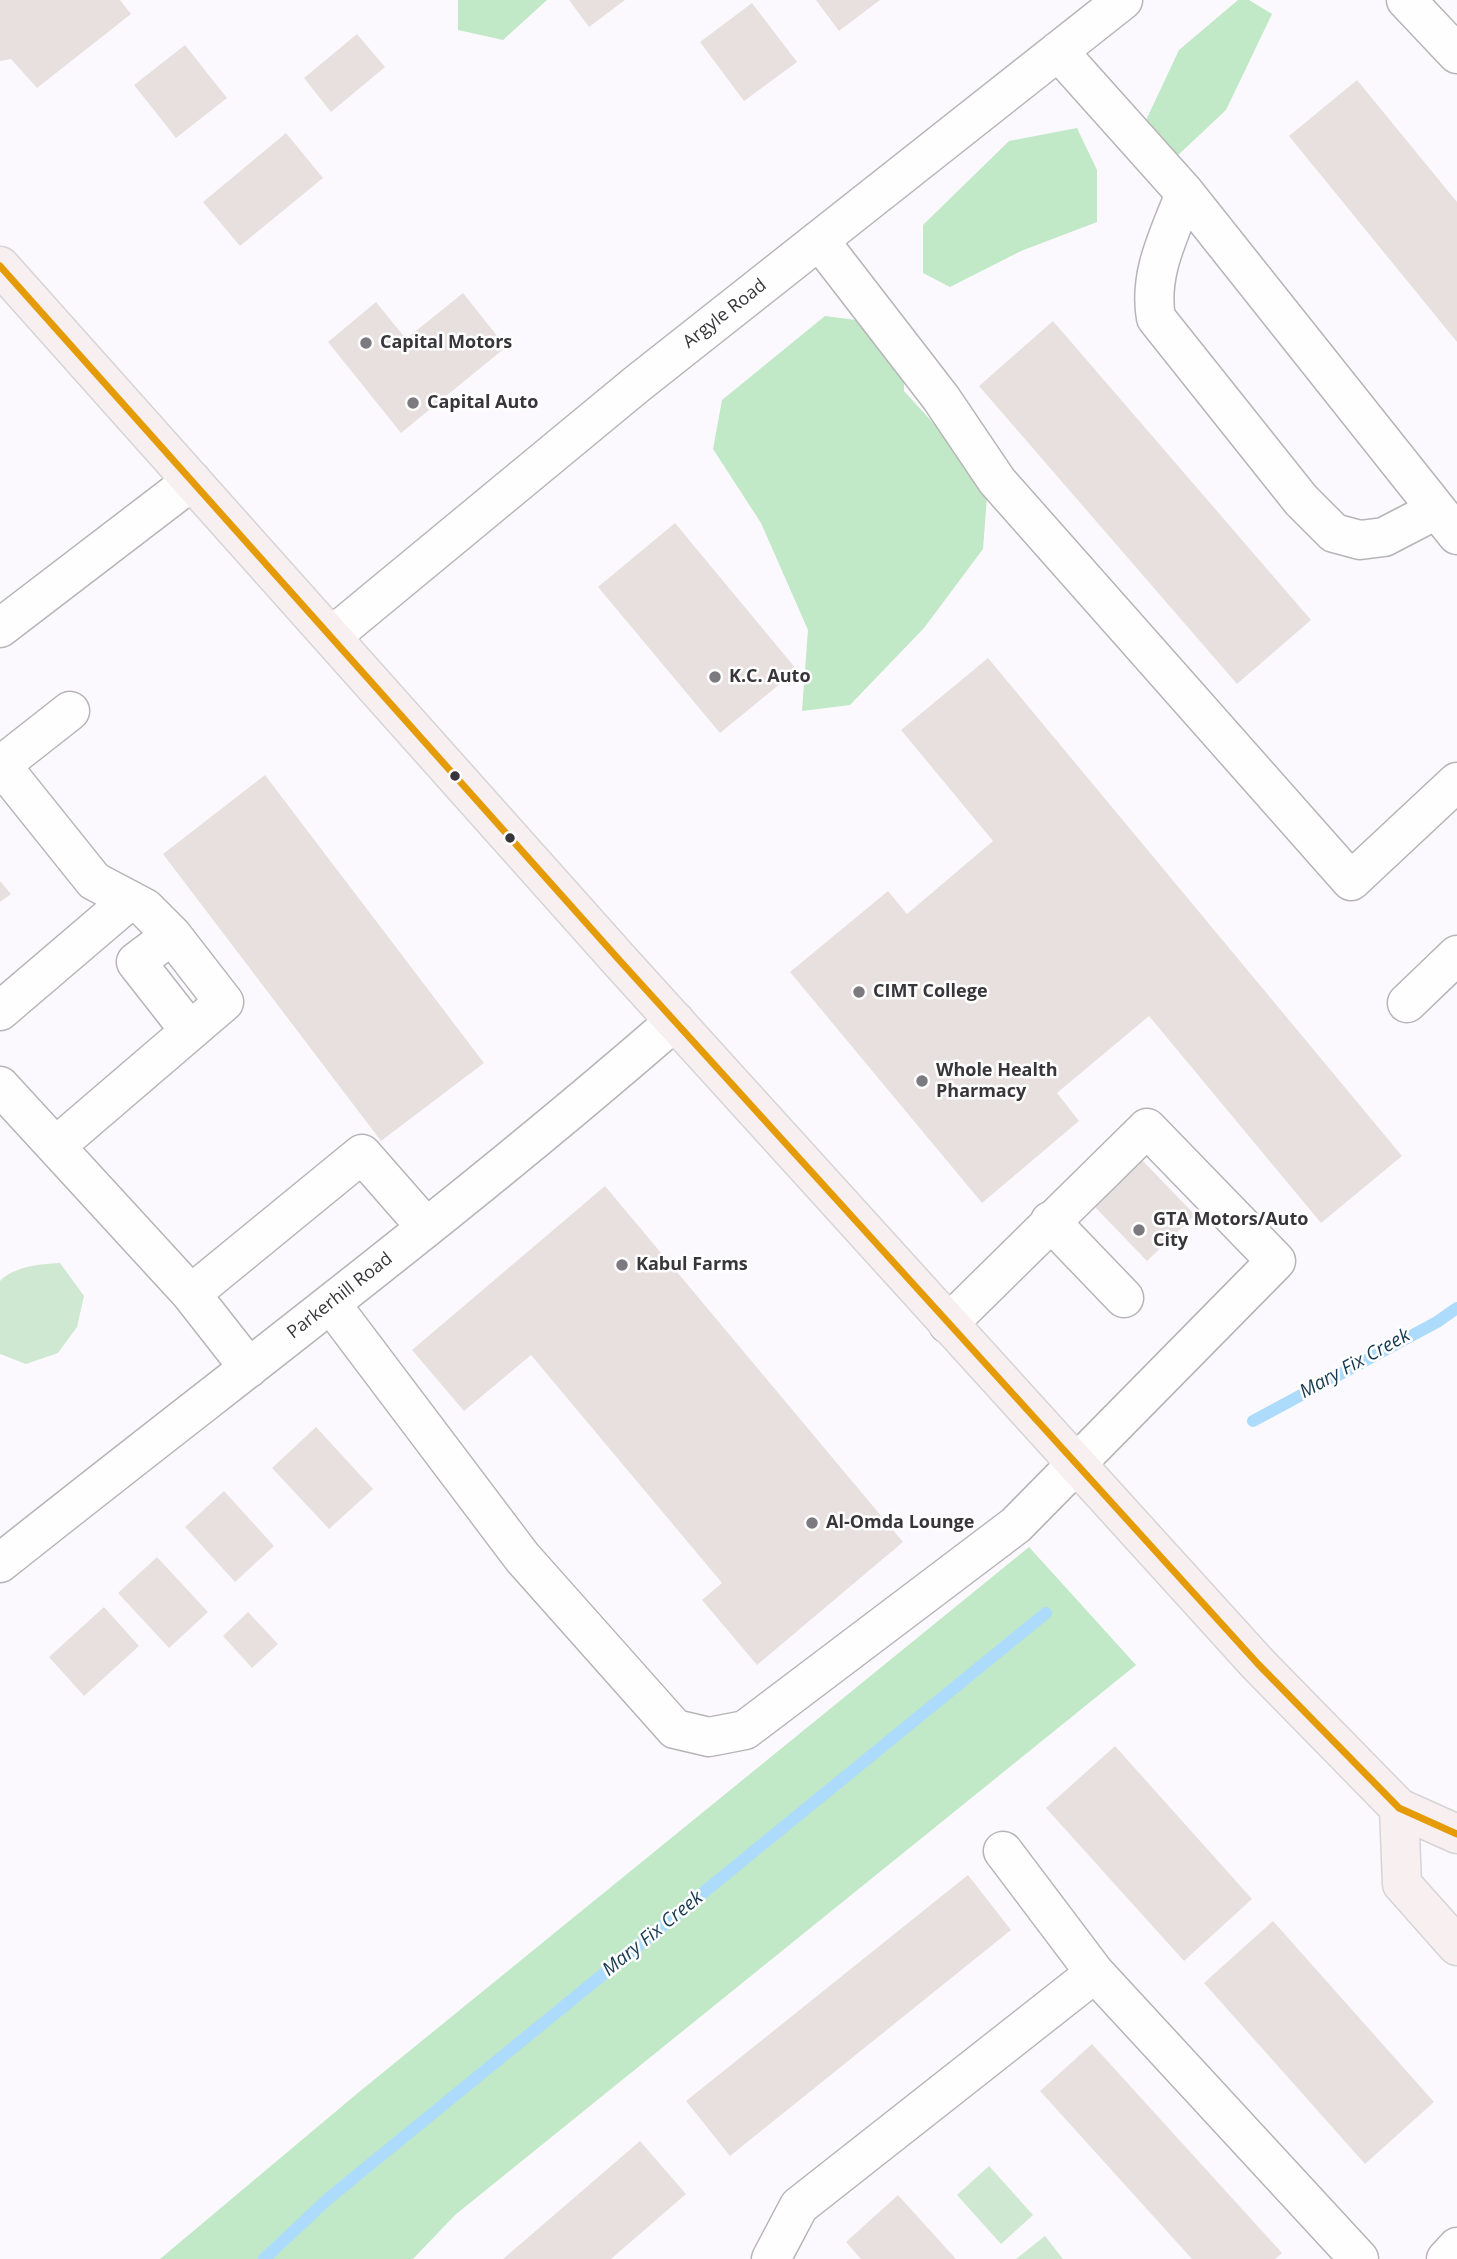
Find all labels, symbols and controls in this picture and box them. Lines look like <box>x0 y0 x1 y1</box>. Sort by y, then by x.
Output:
street label: Argyle Road <box>679 275 771 353</box>
place label: Capital Motors <box>380 332 512 354</box>
marker: Capital Motors <box>358 335 374 351</box>
place label: Capital Auto <box>427 392 538 414</box>
marker: Capital Auto <box>405 395 421 411</box>
place label: K.C. Auto <box>729 666 811 688</box>
marker: K.C. Auto <box>707 669 723 685</box>
unlabelled marker <box>448 769 462 783</box>
unlabelled marker <box>503 831 517 845</box>
place label: CIMT College <box>873 981 988 1003</box>
marker: CIMT College <box>851 984 867 1000</box>
place label: Whole Health Pharmacy <box>936 1060 1058 1102</box>
marker: Whole Health Pharmacy <box>914 1073 930 1089</box>
place label: GTA Motors/Auto City <box>1153 1209 1308 1252</box>
marker: GTA Motors/Auto City <box>1131 1222 1147 1238</box>
street label: Parkerhill Road <box>283 1248 397 1344</box>
place label: Kabul Farms <box>636 1254 748 1276</box>
marker: Kabul Farms <box>614 1257 630 1273</box>
water label: Mary Fix Creek <box>1296 1324 1414 1404</box>
place label: Al-Omda Lounge <box>826 1512 974 1534</box>
marker: Al-Omda Lounge <box>804 1515 820 1531</box>
water label: Mary Fix Creek <box>598 1887 708 1981</box>

